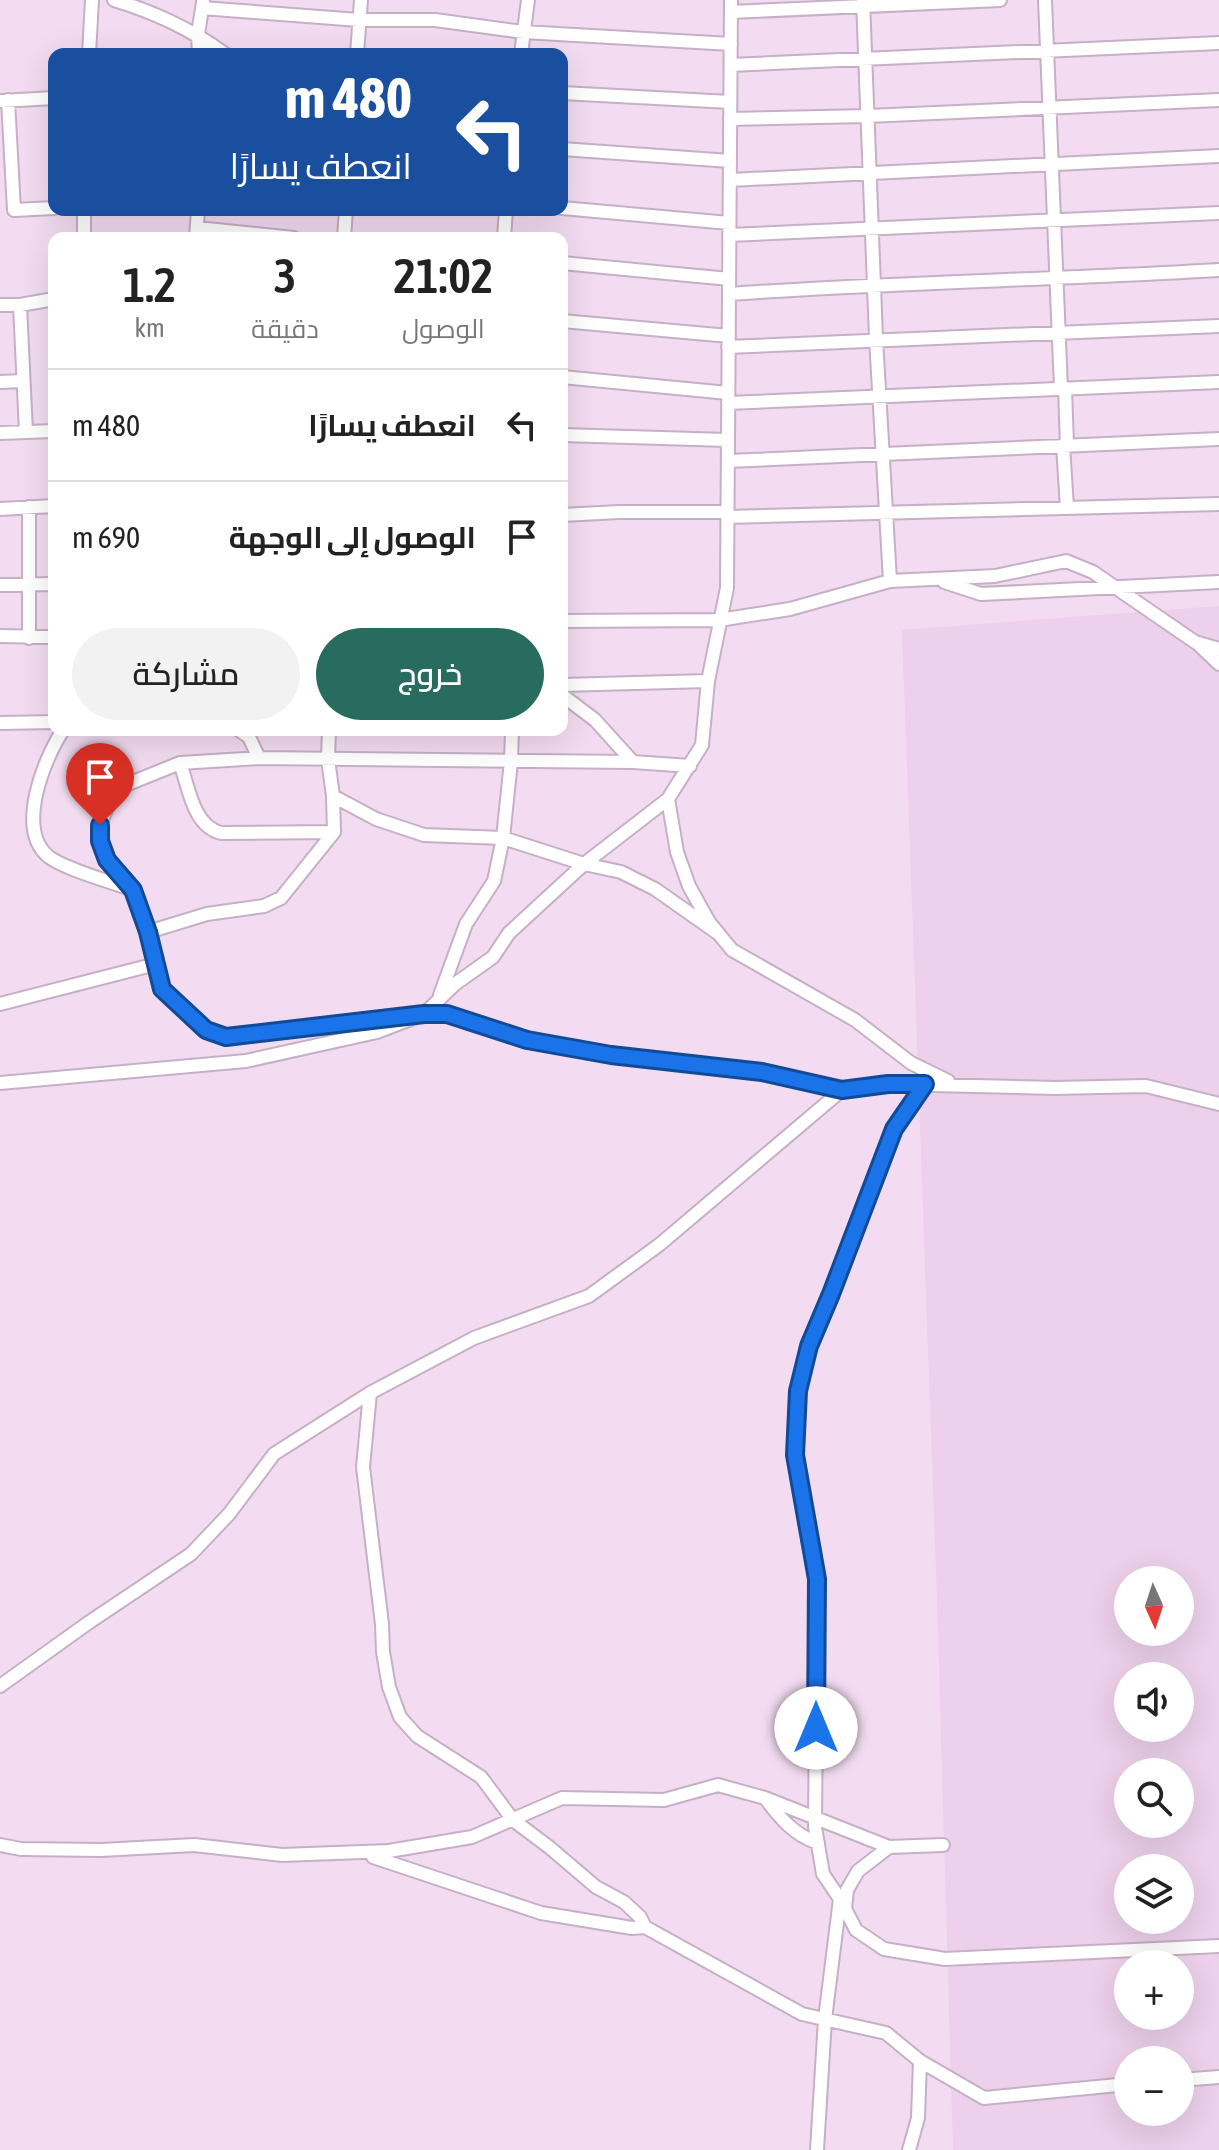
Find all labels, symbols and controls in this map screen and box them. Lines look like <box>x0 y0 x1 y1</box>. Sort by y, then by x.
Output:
text: 480 m <box>285 66 412 130</box>
icon: left <box>440 80 544 184</box>
text: انعطف يسارًا <box>230 145 412 187</box>
text: 3 <box>274 248 296 303</box>
text: 21:02 <box>394 248 493 303</box>
text: 1.2 <box>123 257 176 312</box>
text: km <box>134 313 165 343</box>
text: دقيقة <box>251 314 319 344</box>
text: الوصول <box>402 314 485 344</box>
icon: left <box>500 403 544 447</box>
text: 480 m <box>72 408 140 442</box>
text: انعطف يسارًا <box>308 408 476 442</box>
icon: arrive <box>500 515 544 559</box>
text: 690 m <box>72 520 140 554</box>
text: الوصول إلى الوجهة <box>229 520 476 554</box>
button: مشاركة <box>72 628 300 720</box>
button: خروج <box>316 628 544 720</box>
pin <box>66 743 134 825</box>
icon: arrive <box>78 755 122 799</box>
north arrow <box>1114 1566 1194 1646</box>
map controls <box>1114 1566 1194 2126</box>
button: sound <box>1114 1662 1194 1742</box>
position arrow <box>774 1686 858 1770</box>
button: search <box>1114 1758 1194 1838</box>
button: layers <box>1114 1854 1194 1934</box>
button: + <box>1114 1950 1194 2030</box>
button: − <box>1114 2046 1194 2126</box>

